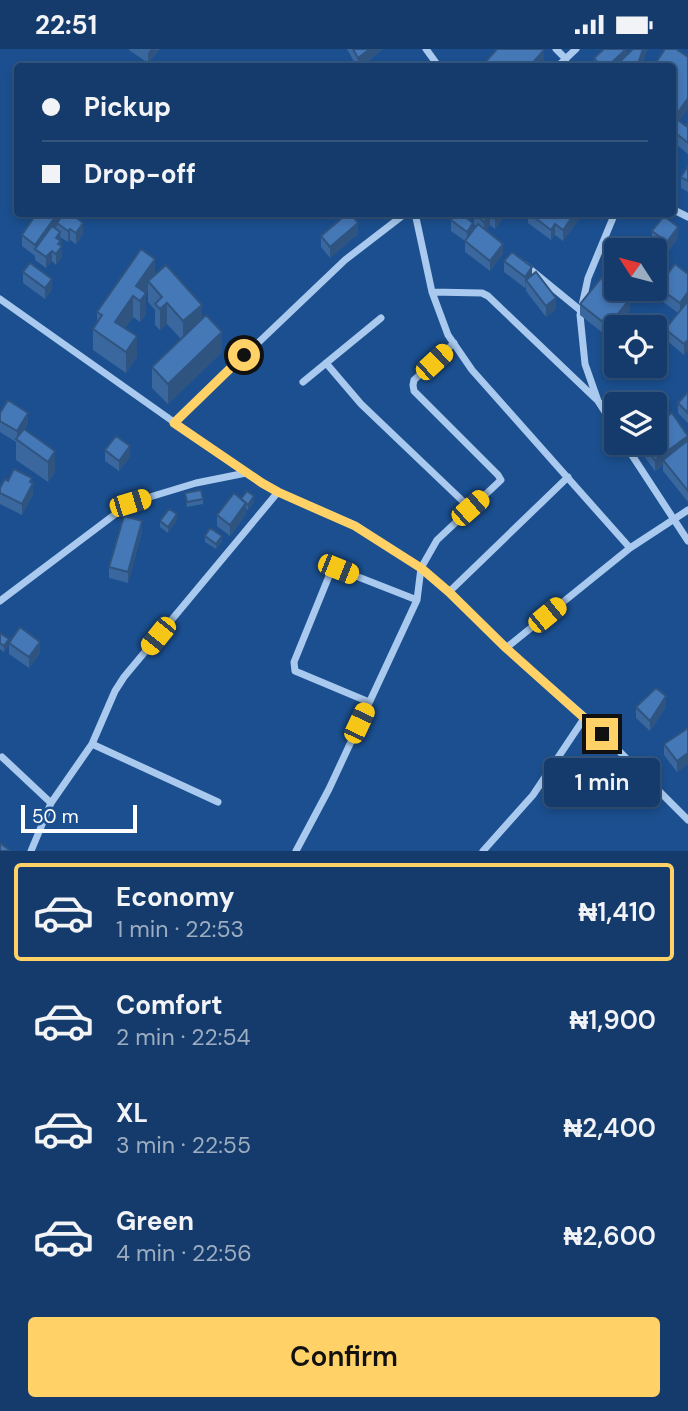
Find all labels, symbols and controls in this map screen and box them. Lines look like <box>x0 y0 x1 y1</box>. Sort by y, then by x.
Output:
text: 22:51 <box>35 8 97 42</box>
text: Pickup <box>84 90 171 124</box>
text: Drop-off <box>84 157 196 191</box>
north arrow <box>604 238 667 301</box>
map controls <box>604 238 667 455</box>
button: locate <box>604 315 667 378</box>
route start <box>228 339 260 371</box>
car <box>412 340 457 384</box>
button: layers <box>604 392 667 455</box>
car <box>448 486 493 530</box>
car <box>107 487 154 519</box>
car <box>315 551 362 587</box>
car <box>525 594 570 636</box>
car <box>137 613 180 659</box>
car <box>341 700 378 746</box>
route end <box>586 718 618 750</box>
callout: 1 min <box>544 759 660 807</box>
text: 1 min <box>575 767 629 797</box>
scale bar <box>21 802 136 834</box>
text: 50 m <box>32 804 79 829</box>
text: Economy <box>116 880 234 914</box>
icon: car <box>32 881 95 944</box>
text: ₦1,410 <box>578 895 656 929</box>
text: 1 min · 22:53 <box>116 914 244 944</box>
text: Comfort <box>116 988 222 1022</box>
icon: car <box>32 989 95 1052</box>
text: ₦1,900 <box>570 1003 656 1037</box>
text: 2 min · 22:54 <box>116 1022 251 1052</box>
text: XL <box>116 1096 148 1130</box>
icon: car <box>32 1097 95 1160</box>
text: ₦2,400 <box>563 1111 656 1145</box>
text: 3 min · 22:55 <box>116 1130 251 1160</box>
text: Green <box>116 1204 194 1238</box>
icon: car <box>32 1205 95 1268</box>
text: ₦2,600 <box>564 1219 656 1253</box>
text: 4 min · 22:56 <box>116 1238 252 1268</box>
button: Confirm <box>28 1317 660 1397</box>

